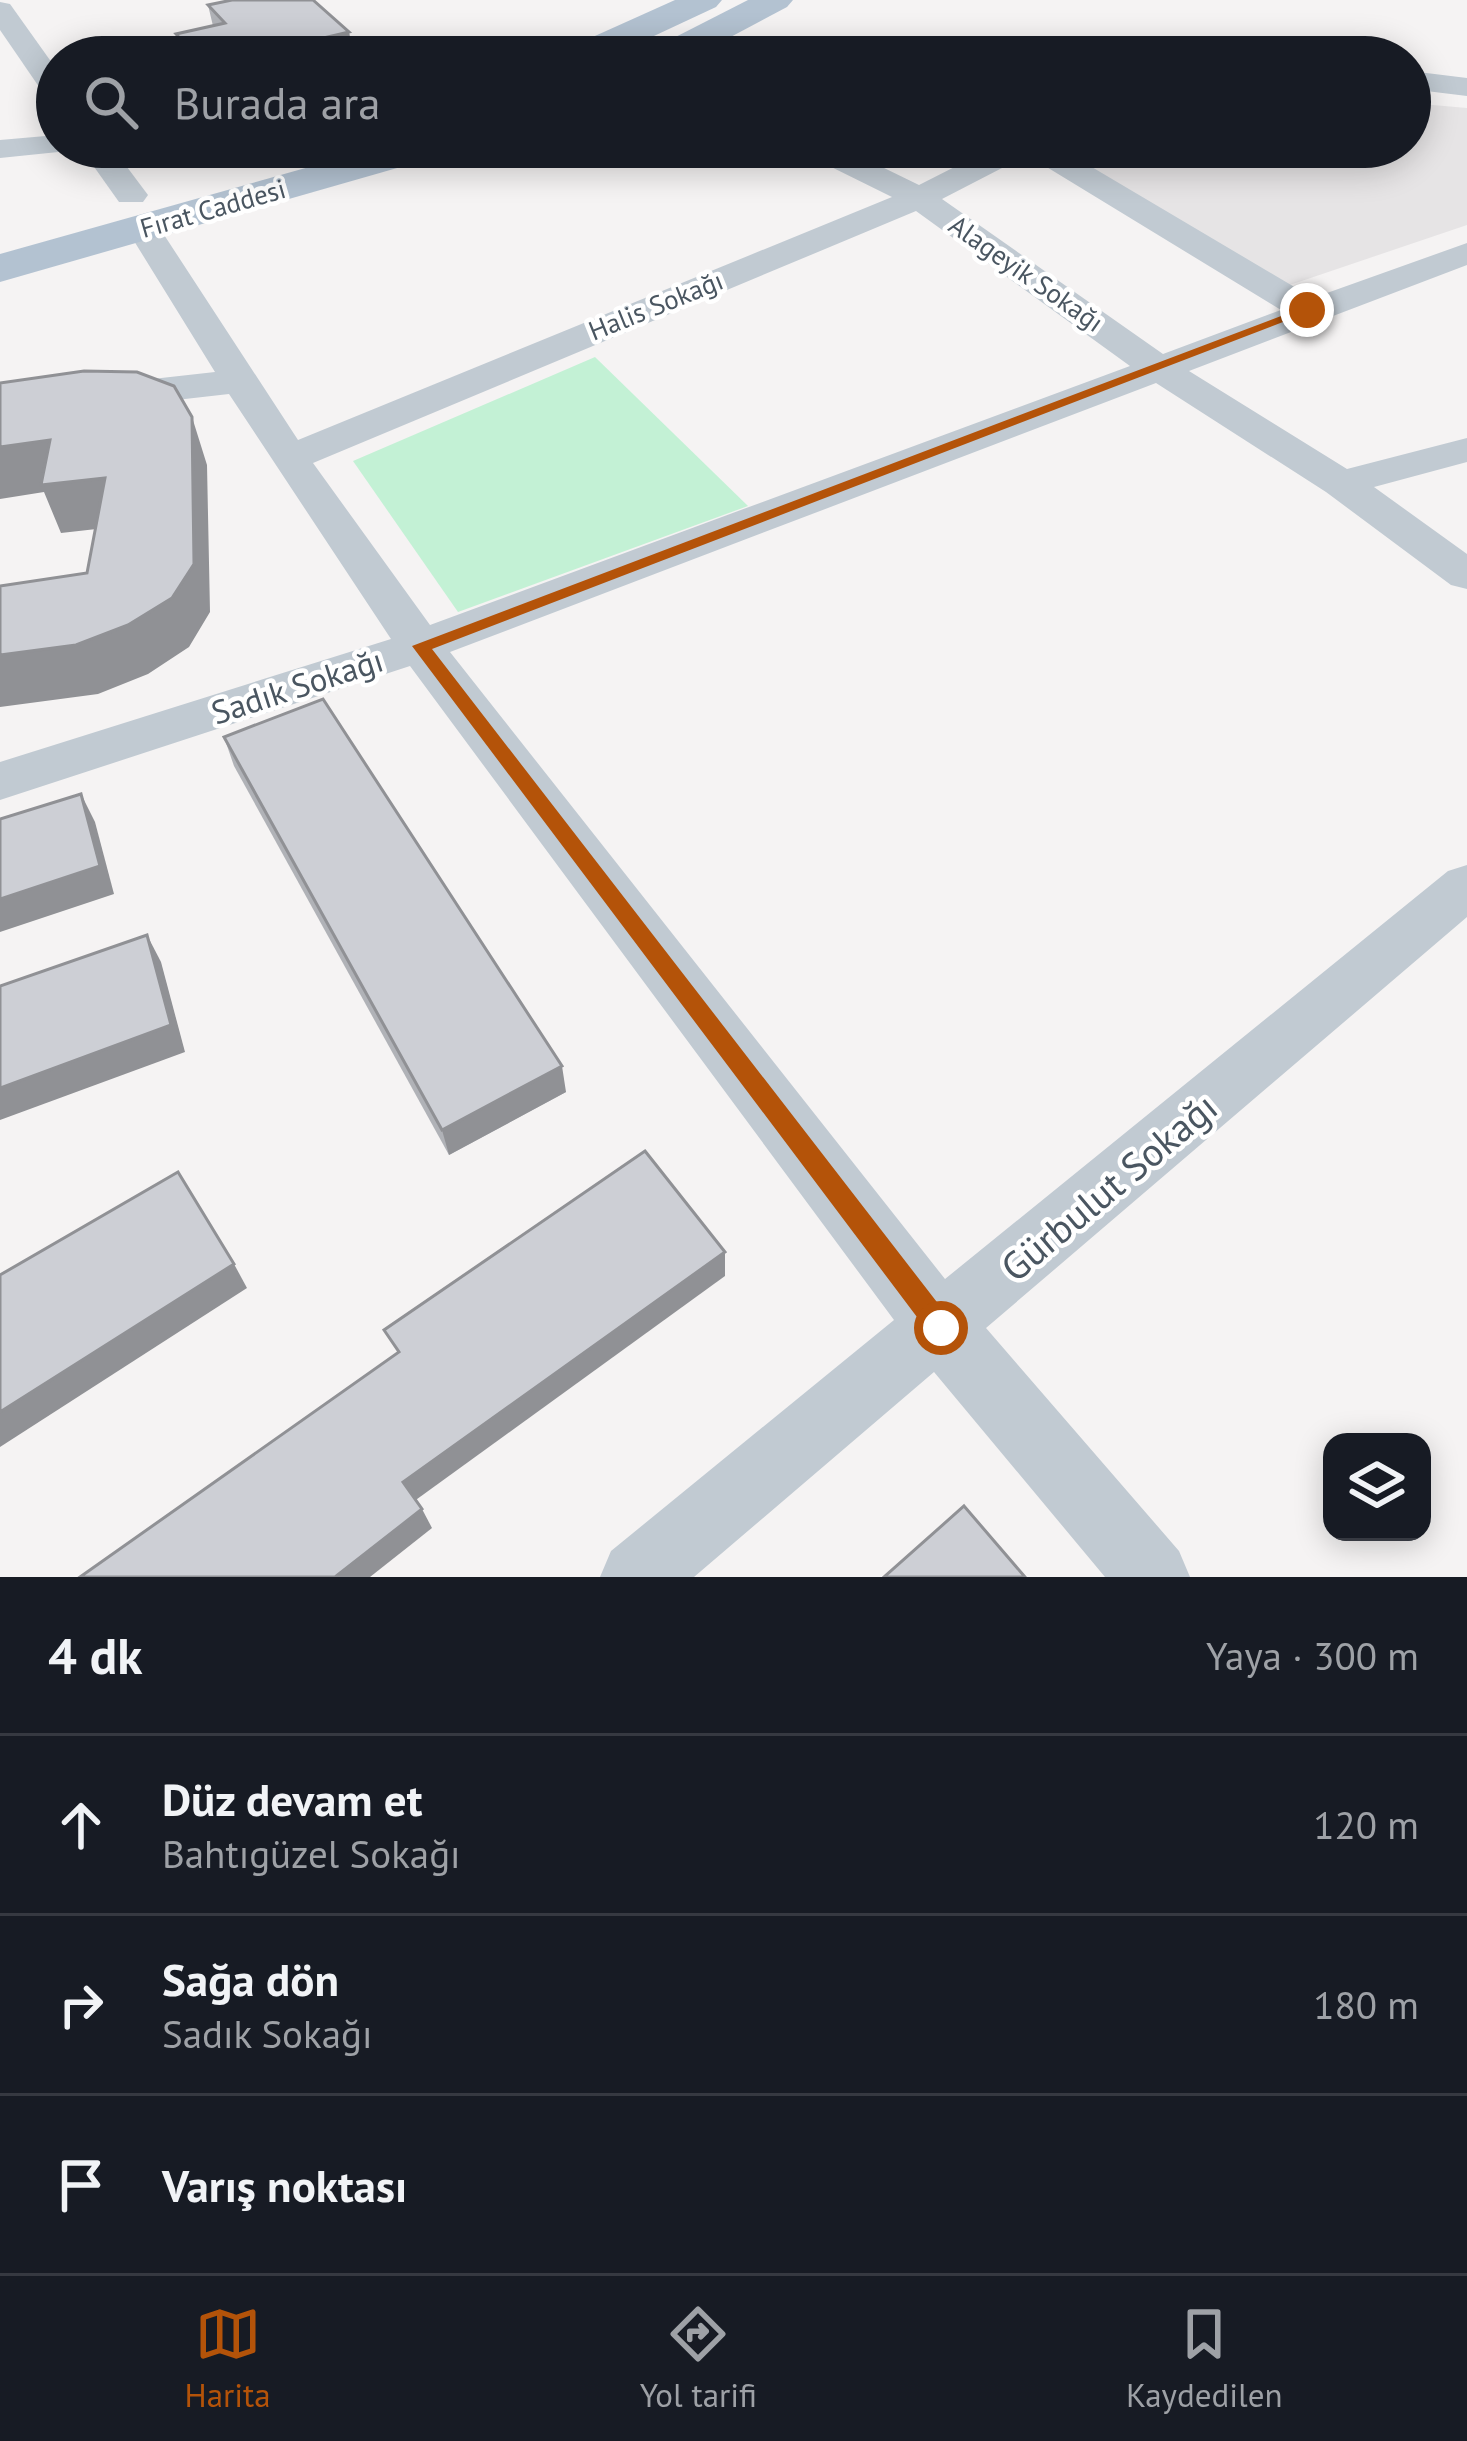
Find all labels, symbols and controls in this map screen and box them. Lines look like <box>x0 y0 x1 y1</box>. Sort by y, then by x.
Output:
search box <box>36 36 1431 168</box>
icon: search <box>78 69 144 135</box>
text: Burada ara <box>174 73 381 131</box>
street label: Fırat Caddesi <box>136 171 289 245</box>
street label: Alageyik Sokağı <box>943 207 1110 339</box>
street label: Halis Sokağı <box>583 263 728 347</box>
route end <box>1280 283 1334 337</box>
street label: Sadık Sokağı <box>206 638 388 733</box>
street label: Gürbulut Sokağı <box>990 1081 1227 1292</box>
route start <box>914 1301 968 1355</box>
map controls <box>1323 1433 1431 1541</box>
button: layers <box>1323 1433 1431 1541</box>
text: 4 dk <box>48 1622 142 1688</box>
text: Yaya · 300 m <box>1206 1630 1419 1681</box>
text: Düz devam et <box>162 1770 422 1828</box>
icon: ahead <box>48 1792 114 1858</box>
text: 120 m <box>1313 1799 1419 1850</box>
text: Bahtıgüzel Sokağı <box>162 1828 461 1879</box>
text: Sağa dön <box>162 1950 339 2008</box>
icon: right <box>48 1972 114 2038</box>
text: 180 m <box>1313 1979 1419 2030</box>
text: Sadık Sokağı <box>162 2008 372 2059</box>
icon: arrive <box>48 2152 114 2218</box>
text: Varış noktası <box>162 2156 407 2214</box>
tab: Harita <box>185 2301 271 2416</box>
tab: Yol tarifi <box>640 2301 757 2416</box>
tab: Kaydedilen <box>1126 2301 1282 2416</box>

